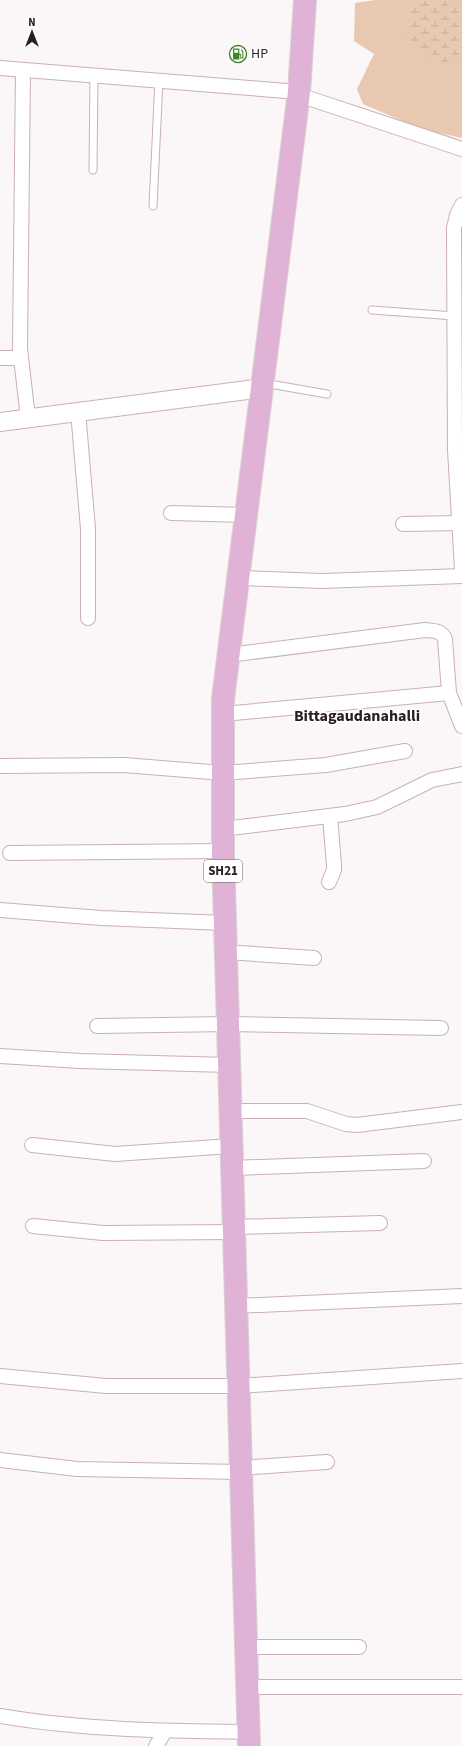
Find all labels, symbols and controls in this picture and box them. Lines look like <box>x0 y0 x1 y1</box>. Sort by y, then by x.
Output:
north arrow <box>12 12 52 52</box>
text: N <box>28 15 36 30</box>
fuel station icon: HP <box>228 44 248 64</box>
place label: HP <box>251 44 268 64</box>
district label: Bittagaudanahalli <box>294 705 420 727</box>
road number: SH21 <box>204 860 242 882</box>

